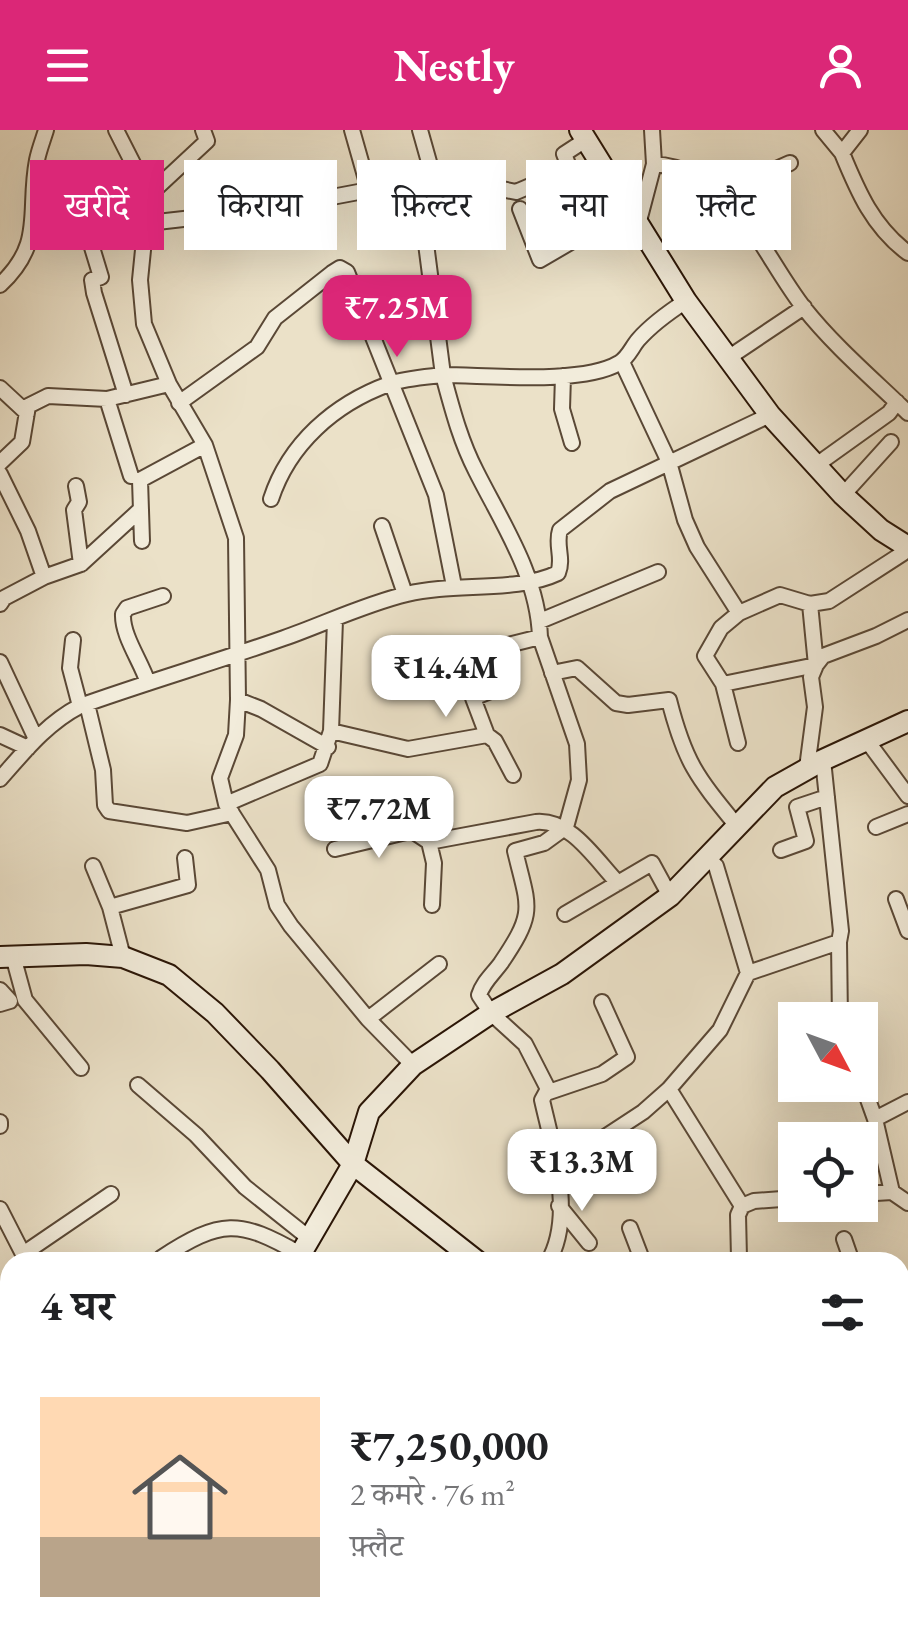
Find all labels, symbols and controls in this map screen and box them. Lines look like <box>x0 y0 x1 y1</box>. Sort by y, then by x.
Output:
text: Nestly <box>393 36 515 94</box>
icon: menu <box>40 38 95 93</box>
icon: person <box>813 38 868 93</box>
chip: खरीदें <box>30 160 164 250</box>
chip: किराया <box>184 160 337 250</box>
chip: फ़िल्टर <box>357 160 506 250</box>
chip: नया <box>526 160 642 250</box>
chip: फ़्लैट <box>662 160 791 250</box>
pin: ₹7.25M <box>316 275 478 360</box>
text: ₹7.25M <box>345 286 449 328</box>
pin: ₹14.4M <box>365 635 527 720</box>
text: ₹14.4M <box>394 646 498 688</box>
pin: ₹7.72M <box>298 776 460 861</box>
text: ₹7.72M <box>327 787 431 829</box>
north arrow <box>778 1002 878 1102</box>
map controls <box>778 1002 878 1222</box>
button: locate <box>778 1122 878 1222</box>
pin: ₹13.3M <box>501 1129 663 1214</box>
text: ₹13.3M <box>530 1140 634 1182</box>
text: 4 घर <box>40 1278 114 1333</box>
icon: filters <box>815 1285 870 1340</box>
text: ₹7,250,000 <box>350 1418 548 1473</box>
icon: home <box>120 1437 240 1557</box>
text: 2 कमरे · 76 m² <box>350 1473 515 1515</box>
text: फ़्लैट <box>350 1525 403 1567</box>

